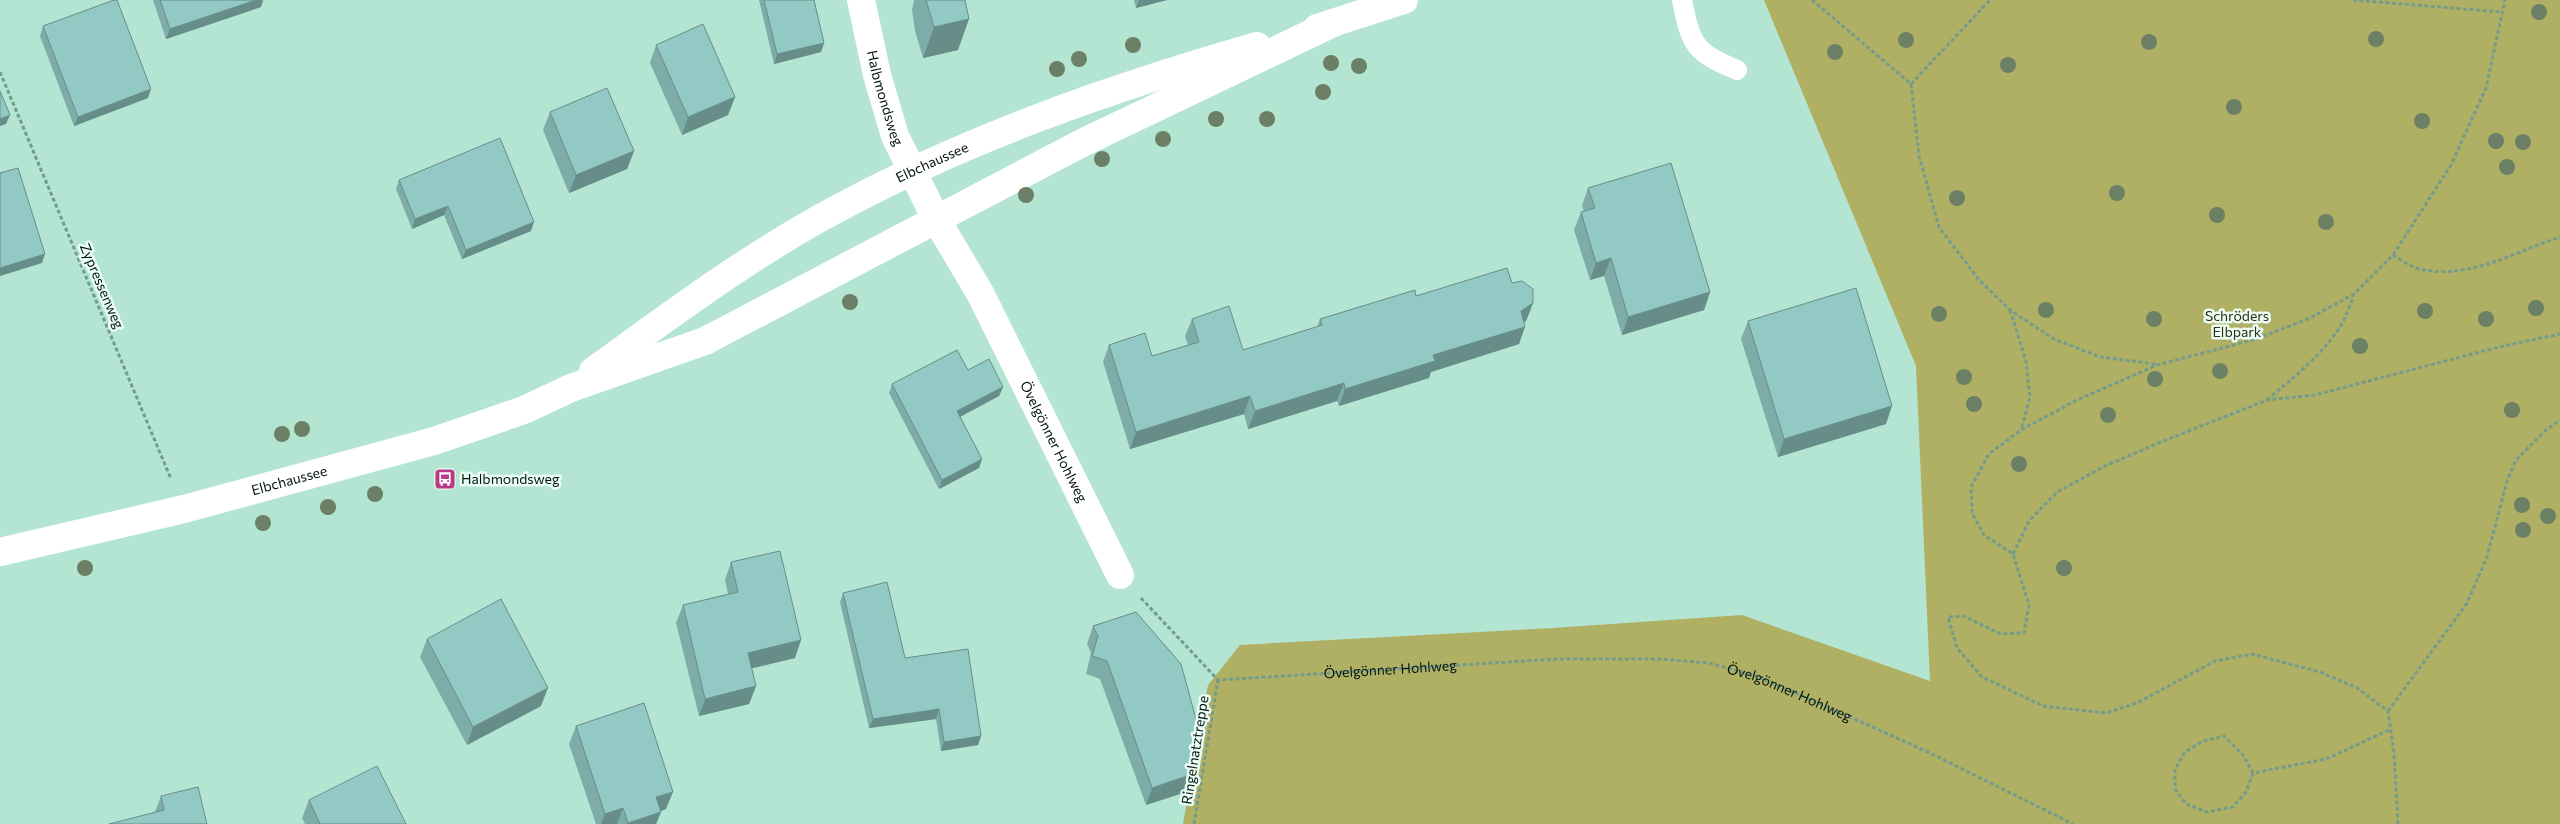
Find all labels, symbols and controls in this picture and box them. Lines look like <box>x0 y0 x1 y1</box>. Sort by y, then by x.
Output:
street label: Halbmondsweg <box>864 49 908 149</box>
street label: Elbchaussee <box>893 138 971 186</box>
street label: Zypressenweg <box>77 241 128 331</box>
park label: Schröders Elbpark <box>2205 307 2269 340</box>
street label: Övelgönner Hohlweg <box>1017 378 1092 505</box>
street label: Elbchaussee <box>249 461 329 498</box>
bus stop icon: Halbmondsweg <box>433 467 457 491</box>
place label: Halbmondsweg <box>461 470 560 487</box>
street label: Övelgönner Hohlweg <box>1323 656 1458 681</box>
street label: Övelgönner Hohlweg <box>1725 659 1855 725</box>
street label: Ringelnatztreppe <box>1178 694 1211 806</box>

